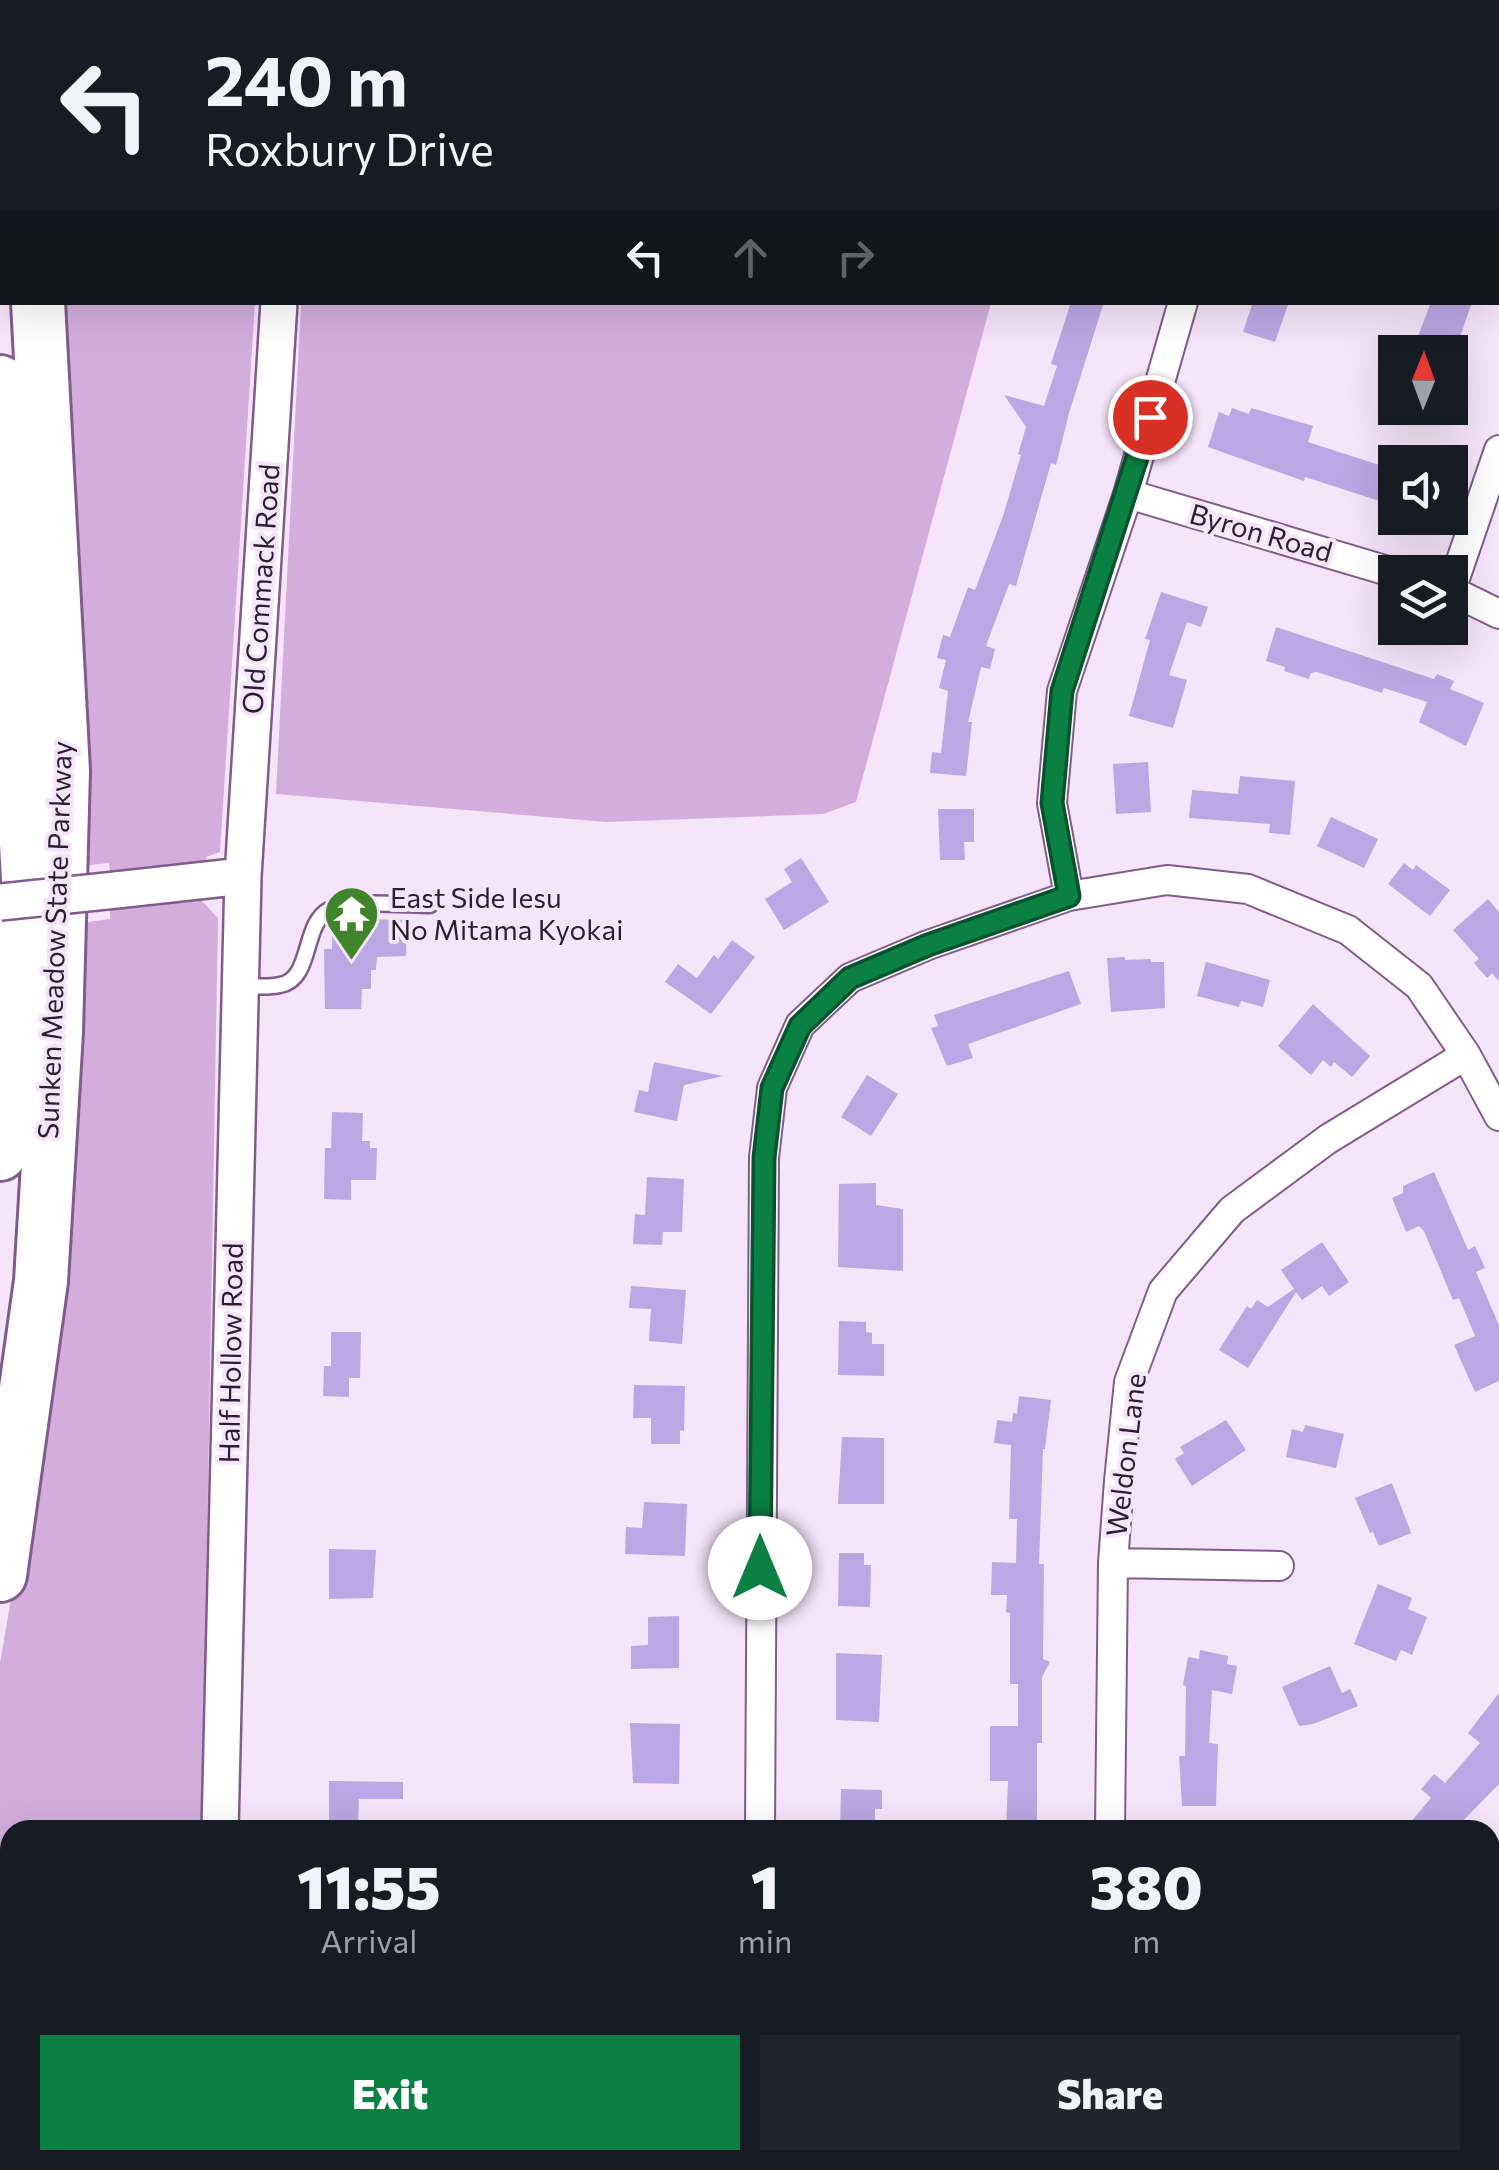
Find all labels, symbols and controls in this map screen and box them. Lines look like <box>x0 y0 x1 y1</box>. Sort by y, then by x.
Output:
text: 240 m <box>205 35 408 120</box>
icon: left <box>40 40 170 170</box>
text: Roxbury Drive <box>205 120 494 175</box>
icon: left <box>618 230 673 285</box>
icon: ahead <box>723 230 778 285</box>
icon: right <box>828 230 883 285</box>
north arrow <box>1378 335 1468 425</box>
map controls <box>1378 335 1468 645</box>
pin <box>1108 375 1193 460</box>
icon: arrive <box>1123 390 1178 445</box>
button: sound <box>1378 445 1468 535</box>
street label: Old Commack Road <box>234 463 286 715</box>
street label: Byron Road <box>1186 495 1336 569</box>
button: layers <box>1378 555 1468 645</box>
street label: Sunken Meadow State Parkway <box>30 740 78 1140</box>
place label: East Side Iesu No Mitama Kyokai <box>390 880 623 946</box>
temple icon: East Side Iesu No Mitama Kyokai <box>321 884 381 963</box>
street label: Half Hollow Road <box>211 1242 249 1464</box>
street label: Weldon Lane <box>1098 1371 1152 1538</box>
position arrow <box>708 1516 812 1620</box>
text: 11:55 <box>297 1848 441 1921</box>
text: 1 <box>751 1848 779 1921</box>
text: 380 <box>1090 1848 1203 1921</box>
text: Arrival <box>321 1920 417 1960</box>
text: min <box>738 1920 792 1960</box>
text: m <box>1132 1920 1160 1960</box>
button: Exit <box>40 2035 740 2150</box>
button: Share <box>760 2035 1460 2150</box>

